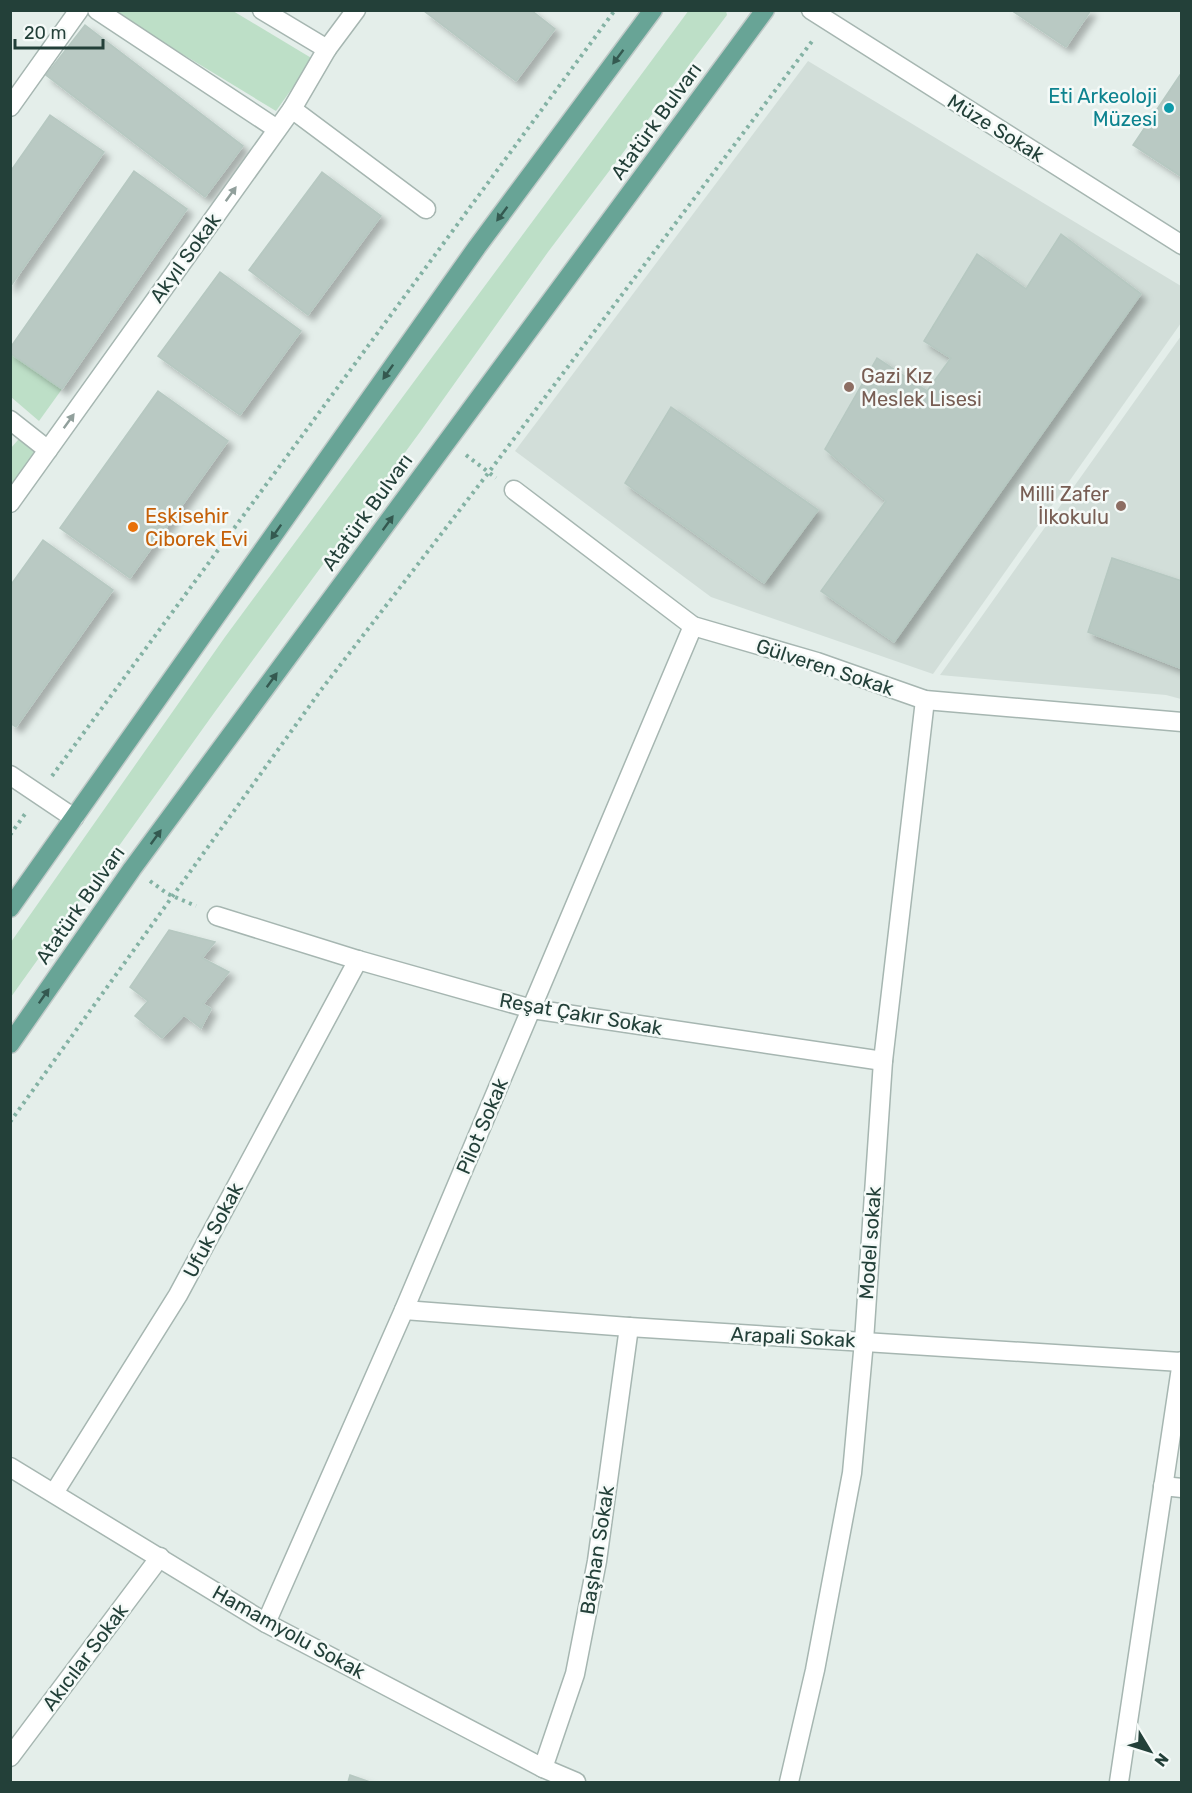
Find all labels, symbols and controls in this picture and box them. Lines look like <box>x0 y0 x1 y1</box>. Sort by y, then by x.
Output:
scale bar <box>15 12 104 50</box>
text: 20 m <box>24 22 66 44</box>
one-way arrow <box>612 49 624 65</box>
street label: Atatürk Bulvarı <box>606 58 706 184</box>
place label: Eti Arkeoloji Müzesi <box>1048 84 1157 131</box>
street label: Müze Sokak <box>943 89 1049 168</box>
marker: Eti Arkeoloji Müzesi <box>1162 101 1176 115</box>
one-way arrow <box>225 187 237 203</box>
one-way arrow <box>496 206 508 221</box>
street label: Akyıl Sokak <box>145 208 226 307</box>
one-way arrow <box>382 364 394 380</box>
place label: Gazi Kız Meslek Lisesi <box>861 364 982 411</box>
marker: Gazi Kız Meslek Lisesi <box>842 380 856 394</box>
one-way arrow <box>63 414 75 430</box>
street label: Atatürk Bulvarı <box>317 449 417 575</box>
place label: Milli Zafer İlkokulu <box>1020 482 1109 529</box>
marker: Milli Zafer İlkokulu <box>1114 499 1128 513</box>
place label: Eskisehir Ciborek Evi <box>145 504 248 551</box>
one-way arrow <box>381 515 393 530</box>
marker: Eskisehir Ciborek Evi <box>126 520 140 534</box>
one-way arrow <box>270 523 282 539</box>
street label: Gülveren Sokak <box>753 633 898 701</box>
one-way arrow <box>266 672 278 688</box>
one-way arrow <box>150 829 162 845</box>
street label: Atatürk Bulvarı <box>30 841 130 969</box>
one-way arrow <box>38 988 49 1004</box>
street label: Reşat Çakır Sokak <box>498 988 665 1040</box>
street label: Pilot Sokak <box>451 1074 513 1178</box>
street label: Ufuk Sokak <box>178 1178 248 1282</box>
street label: Model sokak <box>854 1185 886 1300</box>
street label: Arapali Sokak <box>730 1322 857 1352</box>
street label: Başhan Sokak <box>575 1483 619 1616</box>
street label: Hamamyolu Sokak <box>208 1580 370 1684</box>
street label: Akıcılar Sokak <box>37 1598 133 1715</box>
north arrow <box>1120 1721 1180 1781</box>
text: N <box>1150 1750 1172 1770</box>

